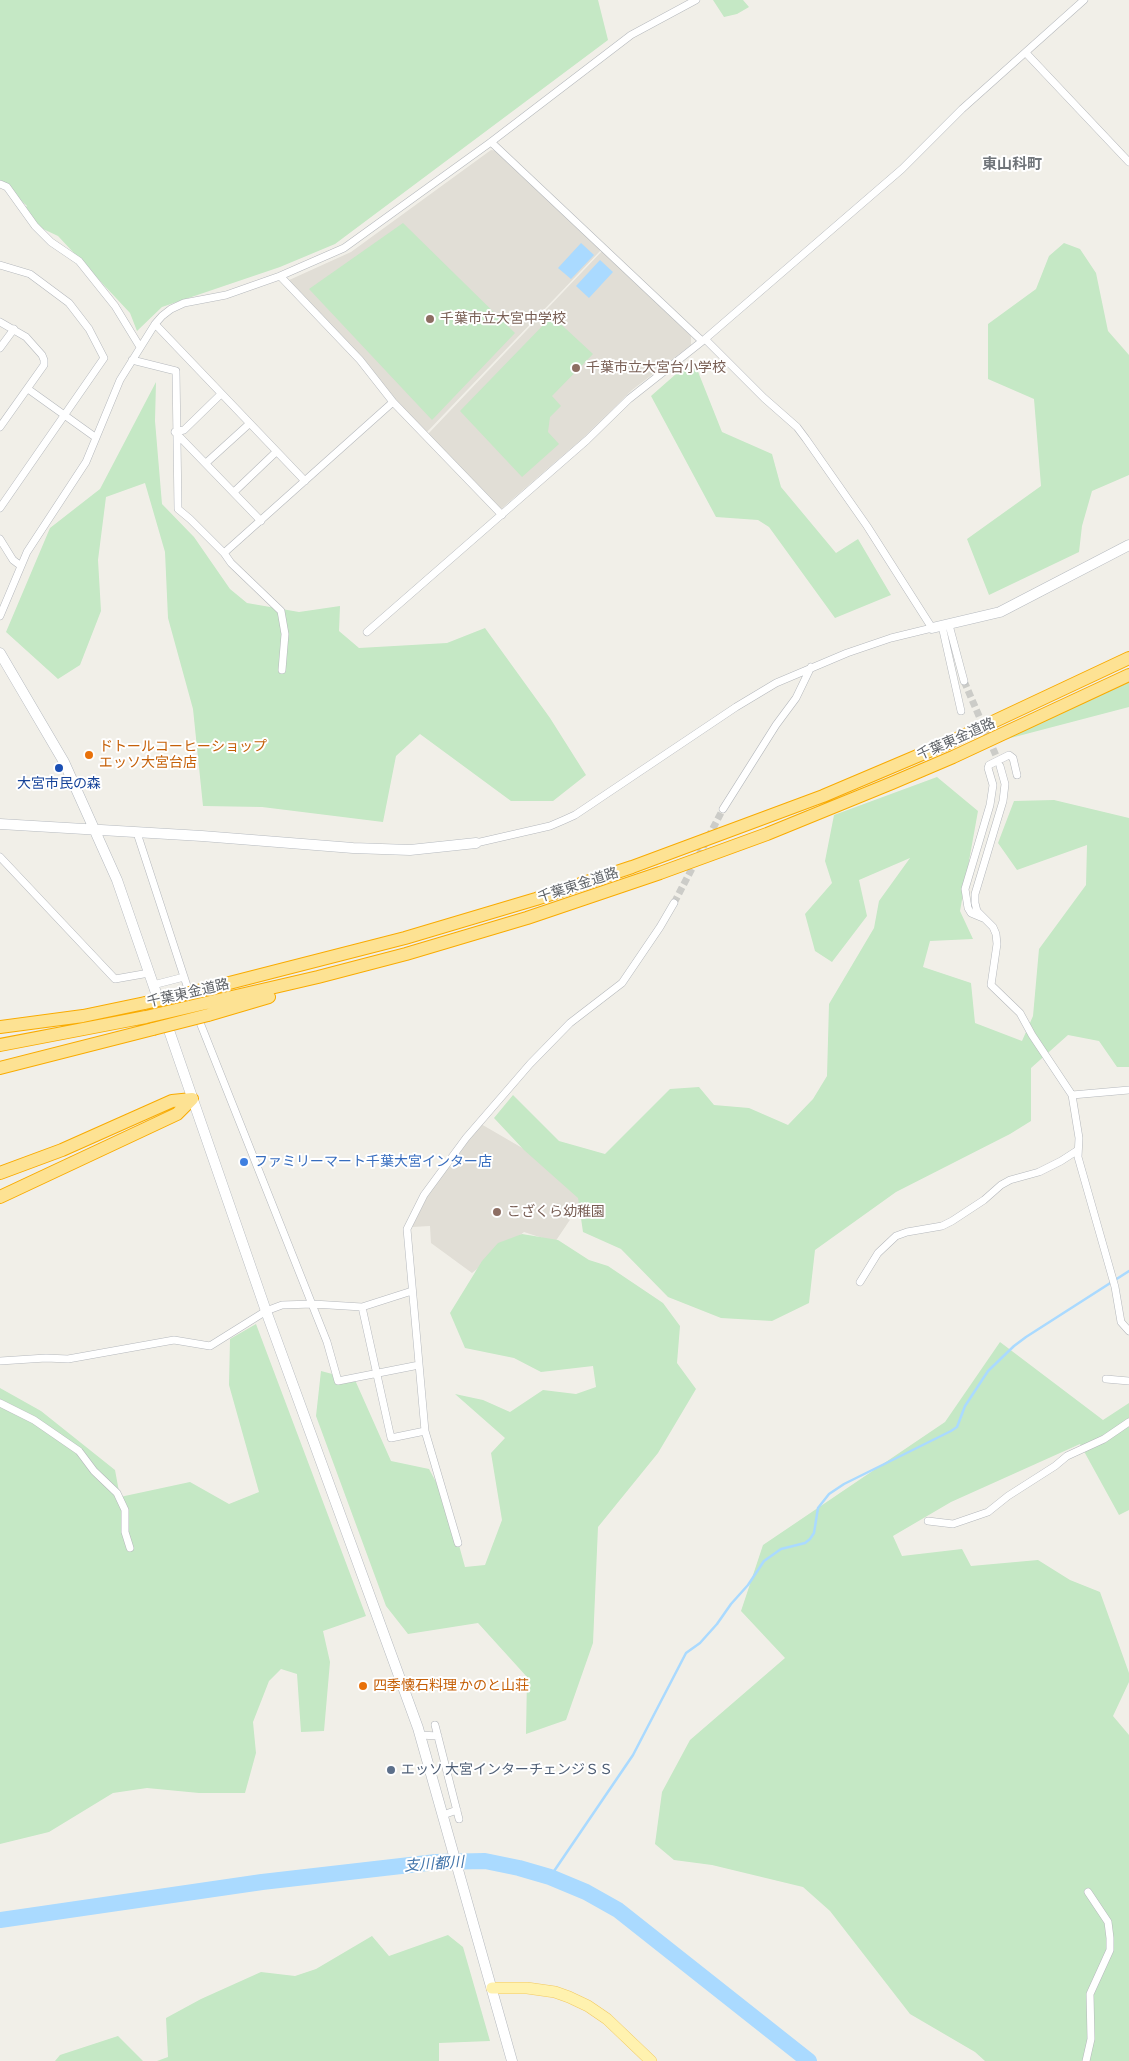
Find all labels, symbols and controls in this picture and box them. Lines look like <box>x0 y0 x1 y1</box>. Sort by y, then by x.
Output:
district label: 東山科町 <box>982 155 1042 173</box>
place label: 千葉市立大宮中学校 <box>440 311 566 327</box>
marker: 千葉市立大宮中学校 <box>424 313 436 325</box>
place label: 千葉市立大宮台小学校 <box>586 360 726 376</box>
marker: 千葉市立大宮台小学校 <box>570 362 582 374</box>
street label: 千葉東金道路 <box>914 714 998 764</box>
place label: ドトールコーヒーショップ エッソ大宮台店 <box>99 739 267 772</box>
marker: ドトールコーヒーショップ エッソ大宮台店 <box>83 749 95 761</box>
marker: 大宮市民の森 <box>53 762 65 774</box>
place label: 大宮市民の森 <box>17 776 101 792</box>
street label: 千葉東金道路 <box>535 864 621 906</box>
street label: 千葉東金道路 <box>145 975 231 1011</box>
place label: ファミリーマート千葉大宮インター店 <box>254 1154 492 1170</box>
marker: ファミリーマート千葉大宮インター店 <box>238 1156 250 1168</box>
place label: こざくら幼稚園 <box>507 1204 605 1220</box>
marker: こざくら幼稚園 <box>491 1206 503 1218</box>
place label: 四季懐石料理 かのと山荘 <box>373 1678 529 1694</box>
marker: 四季懐石料理 かのと山荘 <box>357 1680 369 1692</box>
place label: エッソ 大宮インターチェンジＳＳ <box>401 1762 613 1778</box>
marker: エッソ 大宮インターチェンジＳＳ <box>385 1764 397 1776</box>
water label: 支川都川 <box>403 1853 465 1875</box>

